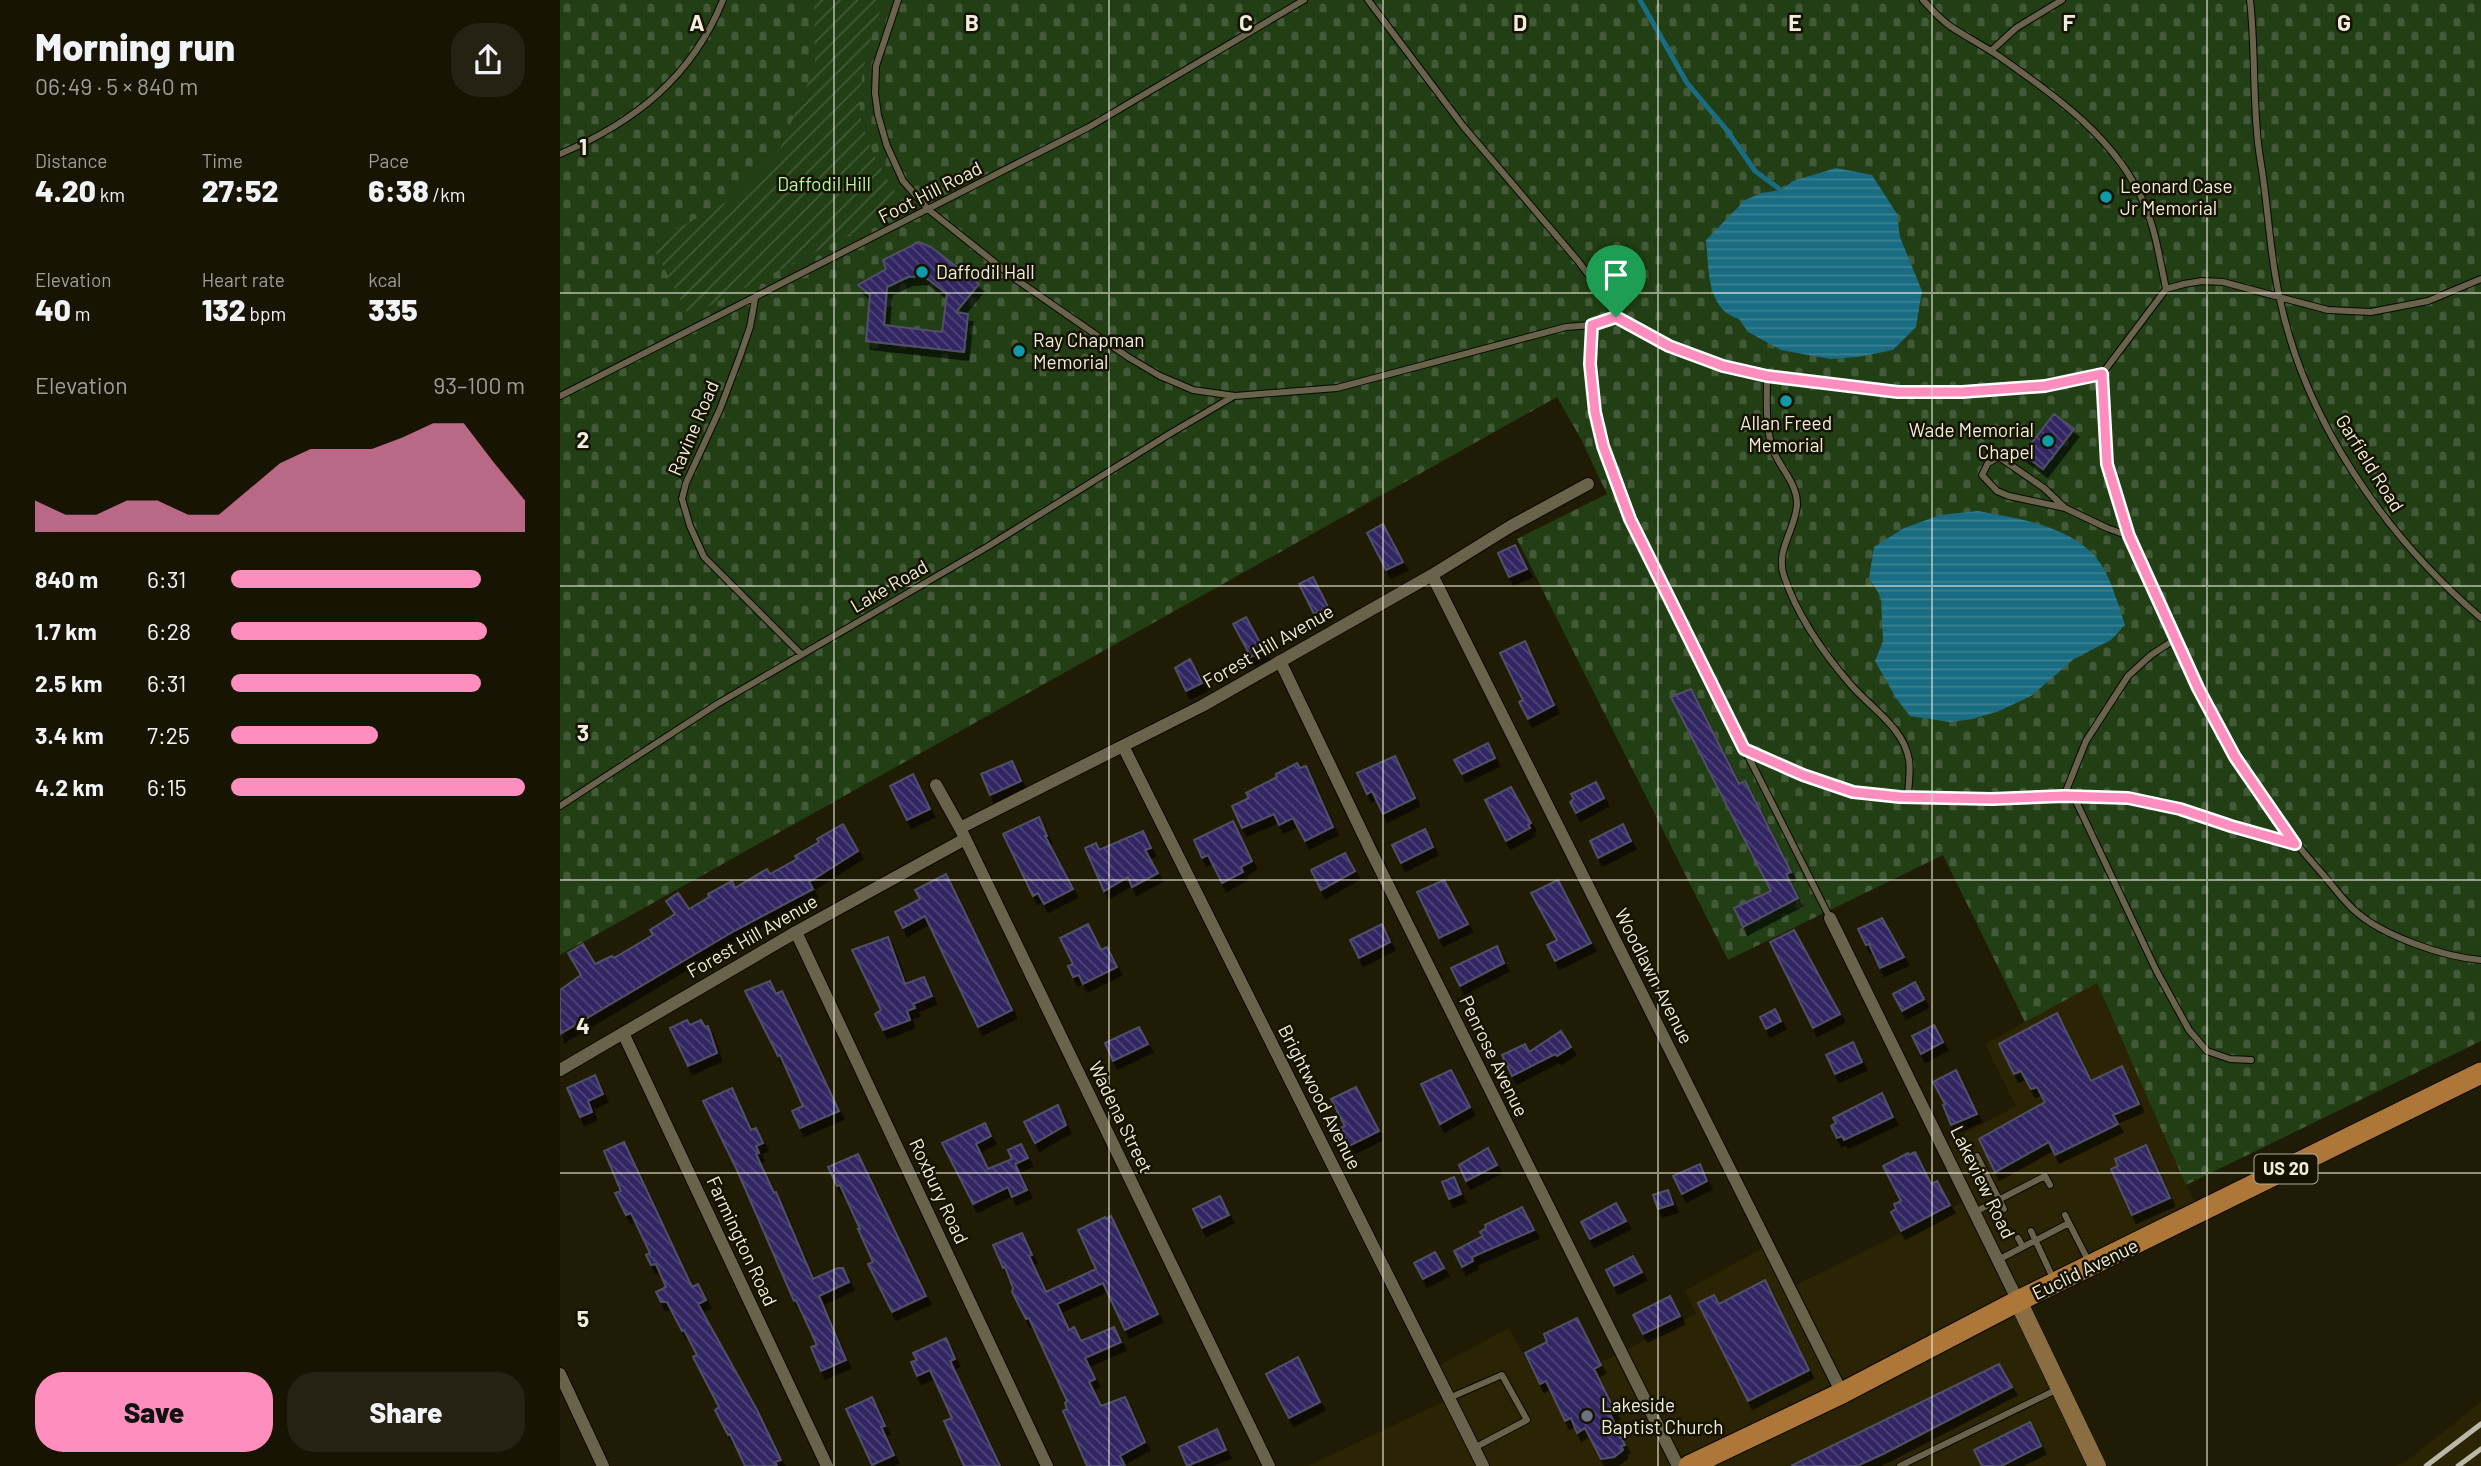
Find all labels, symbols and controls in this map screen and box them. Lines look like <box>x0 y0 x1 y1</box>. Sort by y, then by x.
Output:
text: A <box>689 8 705 36</box>
text: B <box>965 8 979 36</box>
text: C <box>1239 8 1253 36</box>
text: D <box>1513 8 1527 36</box>
text: E <box>1788 8 1802 36</box>
text: F <box>2063 8 2076 36</box>
text: G <box>2337 8 2351 36</box>
text: Morning run <box>35 23 235 69</box>
button: share <box>451 23 525 97</box>
text: 06:49 · 5 × 840 m <box>35 72 198 100</box>
text: 1 <box>579 132 587 160</box>
text: Distance <box>35 149 107 172</box>
text: Time <box>202 149 243 172</box>
text: Pace <box>368 149 409 172</box>
street label: Foot Hill Road <box>874 156 985 227</box>
text: 4.20 <box>35 172 96 208</box>
text: 27:52 <box>202 172 278 208</box>
text: 6:38 <box>368 172 429 208</box>
park label: Daffodil Hill <box>777 172 871 195</box>
place label: Leonard Case Jr Memorial <box>2120 174 2233 219</box>
text: km <box>96 183 125 206</box>
text: /km <box>429 183 465 206</box>
marker: Leonard Case Jr Memorial <box>2098 189 2114 205</box>
pin <box>1586 245 1646 317</box>
icon: arrive <box>1597 256 1635 294</box>
place label: Daffodil Hall <box>936 260 1035 283</box>
marker: Daffodil Hall <box>914 264 930 280</box>
text: Elevation <box>35 268 112 291</box>
text: Heart rate <box>202 268 285 291</box>
text: kcal <box>368 268 401 291</box>
text: 40 <box>35 291 71 327</box>
text: 132 <box>202 291 246 327</box>
text: 335 <box>368 291 418 327</box>
text: m <box>71 302 90 325</box>
text: bpm <box>246 302 286 325</box>
place label: Ray Chapman Memorial <box>1033 328 1144 373</box>
marker: Ray Chapman Memorial <box>1011 343 1027 359</box>
text: Elevation <box>35 371 128 399</box>
text: 93–100 m <box>433 371 525 399</box>
street label: Ravine Road <box>662 377 723 479</box>
marker: Allan Freed Memorial <box>1778 393 1794 409</box>
street label: Garfield Road <box>2331 410 2409 516</box>
place label: Allan Freed Memorial <box>1740 411 1832 456</box>
place label: Wade Memorial Chapel <box>1909 418 2034 463</box>
text: 2 <box>577 425 589 453</box>
marker: Wade Memorial Chapel <box>2040 433 2056 449</box>
street label: Lake Road <box>846 554 932 617</box>
text: 840 m <box>35 565 98 593</box>
text: 6:31 <box>147 565 186 593</box>
street label: Forest Hill Avenue <box>1198 599 1337 692</box>
text: 1.7 km <box>35 617 97 645</box>
text: 6:28 <box>147 617 191 645</box>
text: 2.5 km <box>35 669 103 697</box>
text: 6:31 <box>147 669 186 697</box>
text: 3 <box>577 718 589 746</box>
text: 3.4 km <box>35 721 104 749</box>
text: 7:25 <box>147 721 190 749</box>
text: 4.2 km <box>35 773 104 801</box>
text: 6:15 <box>147 773 187 801</box>
street label: Forest Hill Avenue <box>682 889 821 982</box>
street label: Woodlawn Avenue <box>1610 904 1699 1047</box>
street label: Penrose Avenue <box>1455 991 1534 1120</box>
text: 4 <box>576 1011 590 1039</box>
street label: Brightwood Avenue <box>1274 1020 1367 1173</box>
street label: Wadena Street <box>1084 1057 1158 1176</box>
street label: Lakeview Road <box>1946 1122 2021 1242</box>
street label: Roxbury Road <box>905 1135 974 1247</box>
road number: US 20 <box>2254 1154 2318 1184</box>
street label: Farmington Road <box>702 1172 783 1309</box>
street label: Euclid Avenue <box>2028 1233 2142 1304</box>
text: 5 <box>577 1304 589 1332</box>
button: Save <box>35 1372 273 1452</box>
button: Share <box>287 1372 525 1452</box>
place label: Lakeside Baptist Church <box>1601 1393 1724 1438</box>
marker: Lakeside Baptist Church <box>1579 1408 1595 1424</box>

